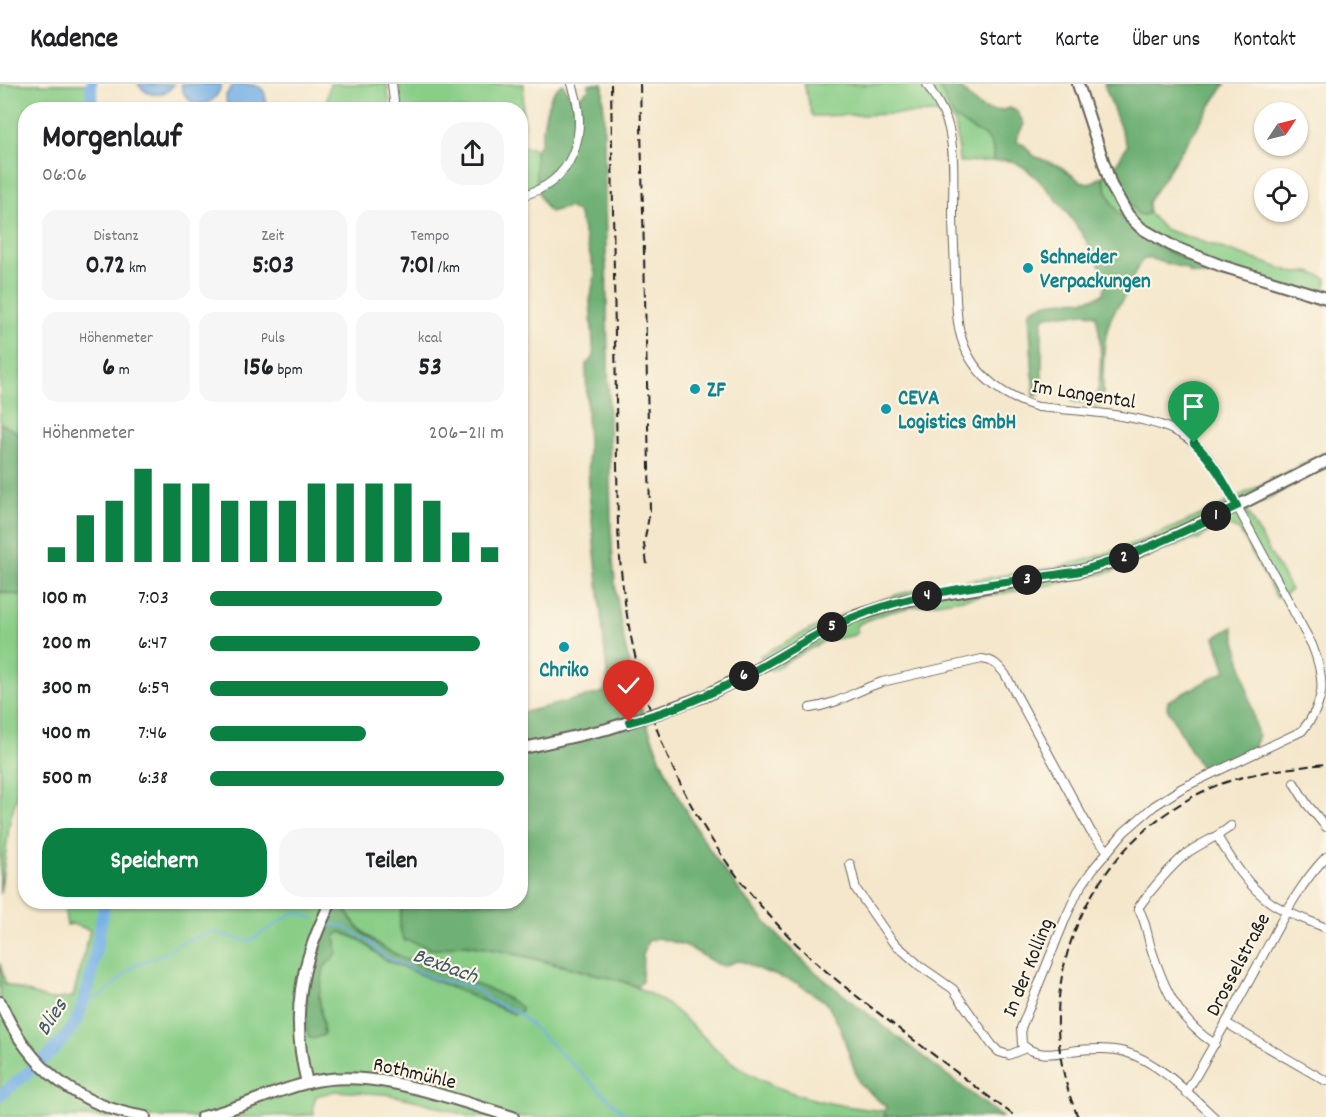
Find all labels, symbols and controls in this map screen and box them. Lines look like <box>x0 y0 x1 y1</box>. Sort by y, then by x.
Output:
text: Kadence <box>30 21 118 61</box>
text: Start <box>980 26 1022 56</box>
text: Karte <box>1055 26 1099 56</box>
text: Über uns <box>1132 26 1200 56</box>
text: Kontakt <box>1233 26 1296 56</box>
north arrow <box>1254 102 1308 156</box>
map controls <box>1254 102 1308 222</box>
text: Morgenlauf <box>42 116 182 163</box>
button: share <box>441 122 504 185</box>
text: 06:06 <box>42 162 87 190</box>
button: locate <box>1254 168 1308 222</box>
text: Distanz <box>94 225 138 248</box>
text: Zeit <box>262 225 284 248</box>
text: Tempo <box>411 225 449 248</box>
place label: Schneider Verpackungen <box>1040 244 1151 298</box>
text: 0.72 <box>85 248 125 285</box>
text: 5:03 <box>252 248 294 285</box>
text: 7:01 <box>400 248 434 285</box>
text: km <box>125 257 147 280</box>
text: /km <box>434 257 460 280</box>
marker: Schneider Verpackungen <box>1021 261 1035 275</box>
text: Höhenmeter <box>79 327 153 350</box>
text: Puls <box>261 327 285 350</box>
text: kcal <box>418 327 442 350</box>
text: 6 <box>102 350 115 387</box>
text: 156 <box>243 350 274 387</box>
text: 53 <box>418 350 442 387</box>
text: m <box>115 359 130 382</box>
text: bpm <box>274 359 303 382</box>
street label: Im Langental <box>1030 373 1138 419</box>
place label: ZF <box>707 377 726 407</box>
pin <box>1168 381 1219 443</box>
marker: ZF <box>688 382 702 396</box>
place label: CEVA Logistics GmbH <box>898 385 1016 439</box>
icon: arrive <box>1177 390 1210 423</box>
marker: CEVA Logistics GmbH <box>879 402 893 416</box>
text: Höhenmeter <box>42 420 134 448</box>
text: 206–211 m <box>429 420 504 448</box>
pin: 1 <box>1201 501 1231 531</box>
text: 1 <box>1214 504 1218 527</box>
pin: 2 <box>1109 543 1139 573</box>
text: 2 <box>1121 546 1128 569</box>
pin: 3 <box>1012 565 1042 595</box>
text: 3 <box>1023 568 1031 591</box>
pin: 4 <box>912 581 942 611</box>
text: 4 <box>924 584 930 607</box>
text: 100 m <box>42 585 87 613</box>
text: 7:03 <box>138 585 169 613</box>
pin: 5 <box>817 612 847 642</box>
text: 5 <box>828 615 836 638</box>
text: 200 m <box>42 630 91 658</box>
text: 6:47 <box>138 630 167 658</box>
marker: Chriko <box>557 640 571 654</box>
place label: Chriko <box>539 657 589 687</box>
pin <box>603 660 654 722</box>
pin: 6 <box>729 661 759 691</box>
text: 6 <box>740 664 748 687</box>
icon: check <box>612 669 645 702</box>
text: 300 m <box>42 675 91 703</box>
text: 6:59 <box>138 675 170 703</box>
text: 400 m <box>42 720 90 748</box>
text: 7:46 <box>138 720 167 748</box>
text: 500 m <box>42 765 91 793</box>
text: 6:38 <box>138 765 168 793</box>
button: Speichern <box>42 828 267 897</box>
button: Teilen <box>279 828 504 897</box>
street label: Drosselstraße <box>1200 908 1279 1022</box>
street label: In der Kolling <box>996 914 1063 1022</box>
water label: Bexbach <box>408 941 482 994</box>
water label: Blies <box>29 993 77 1043</box>
street label: Rothmühle <box>370 1051 459 1099</box>

